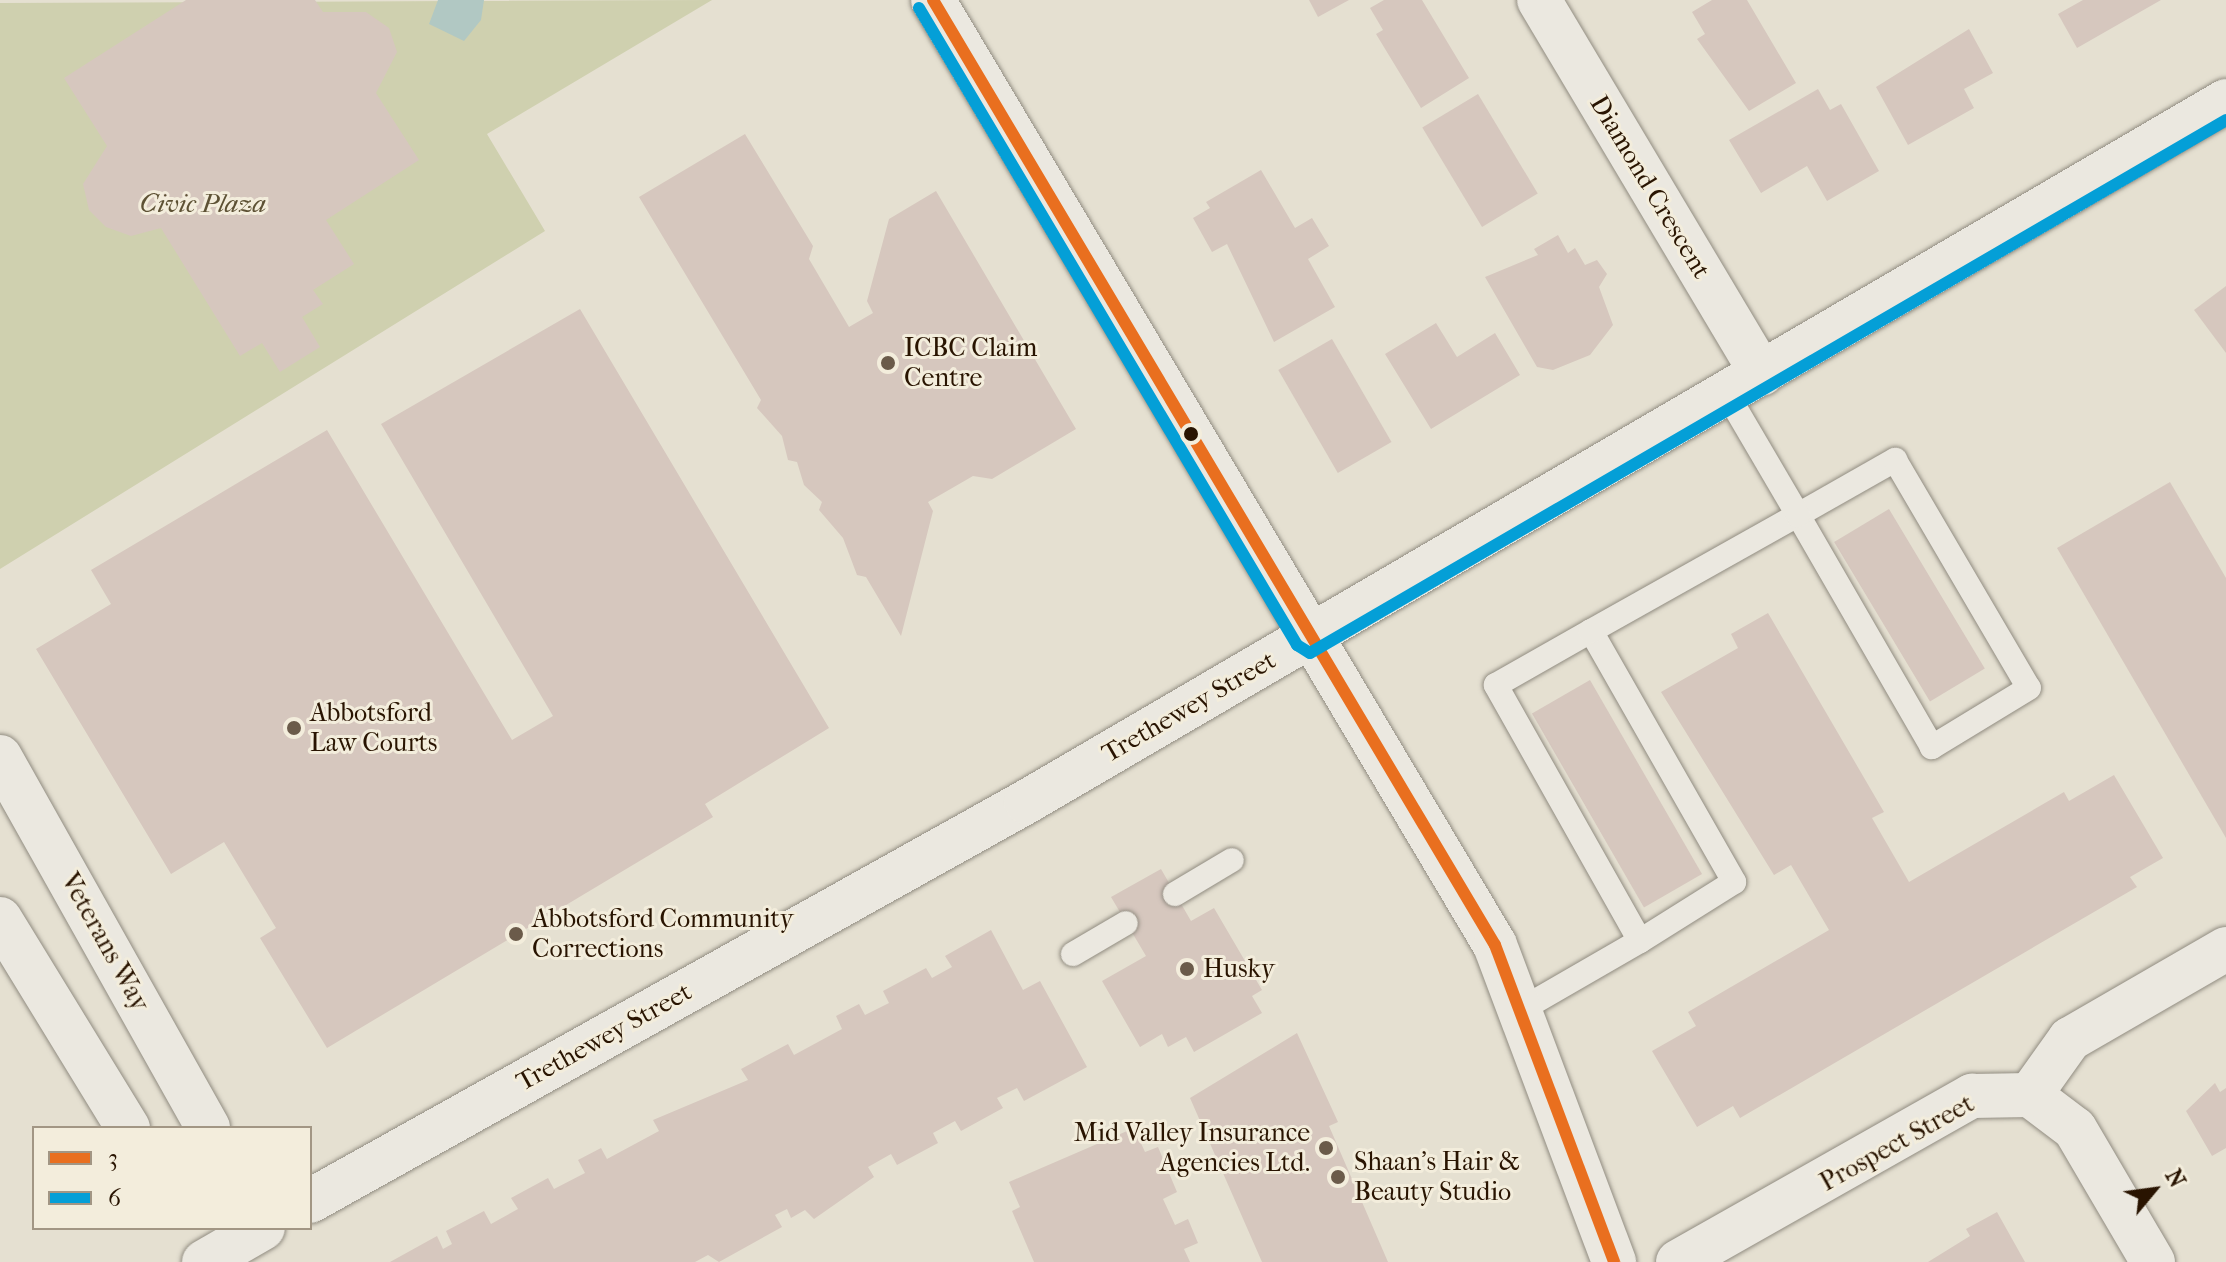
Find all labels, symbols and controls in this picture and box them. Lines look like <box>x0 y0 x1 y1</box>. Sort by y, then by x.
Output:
street label: Diamond Crescent <box>1583 90 1717 284</box>
park label: Civic Plaza <box>140 188 266 220</box>
place label: ICBC Claim Centre <box>904 332 1037 394</box>
marker: ICBC Claim Centre <box>879 354 897 372</box>
unlabelled marker <box>1183 426 1199 442</box>
street label: Trethewey Street <box>1097 645 1281 769</box>
place label: Abbotsford Law Courts <box>310 697 437 758</box>
marker: Abbotsford Law Courts <box>285 719 303 737</box>
street label: Veterans Way <box>54 868 156 1016</box>
place label: Abbotsford Community Corrections <box>532 903 794 964</box>
marker: Abbotsford Community Corrections <box>507 925 525 943</box>
place label: Husky <box>1203 953 1275 985</box>
marker: Husky <box>1178 960 1196 978</box>
street label: Trethewey Street <box>511 976 697 1098</box>
street label: Prospect Street <box>1815 1088 1979 1198</box>
place label: Mid Valley Insurance Agencies Ltd. <box>1074 1117 1310 1178</box>
legend <box>32 1126 312 1230</box>
marker: Mid Valley Insurance Agencies Ltd. <box>1317 1139 1335 1157</box>
text: 3 <box>108 1144 118 1172</box>
place label: Shaan's Hair & Beauty Studio <box>1354 1146 1520 1208</box>
north arrow <box>2114 1150 2194 1230</box>
text: N <box>2160 1165 2190 1192</box>
marker: Shaan's Hair & Beauty Studio <box>1329 1168 1347 1186</box>
text: 6 <box>108 1184 121 1212</box>

